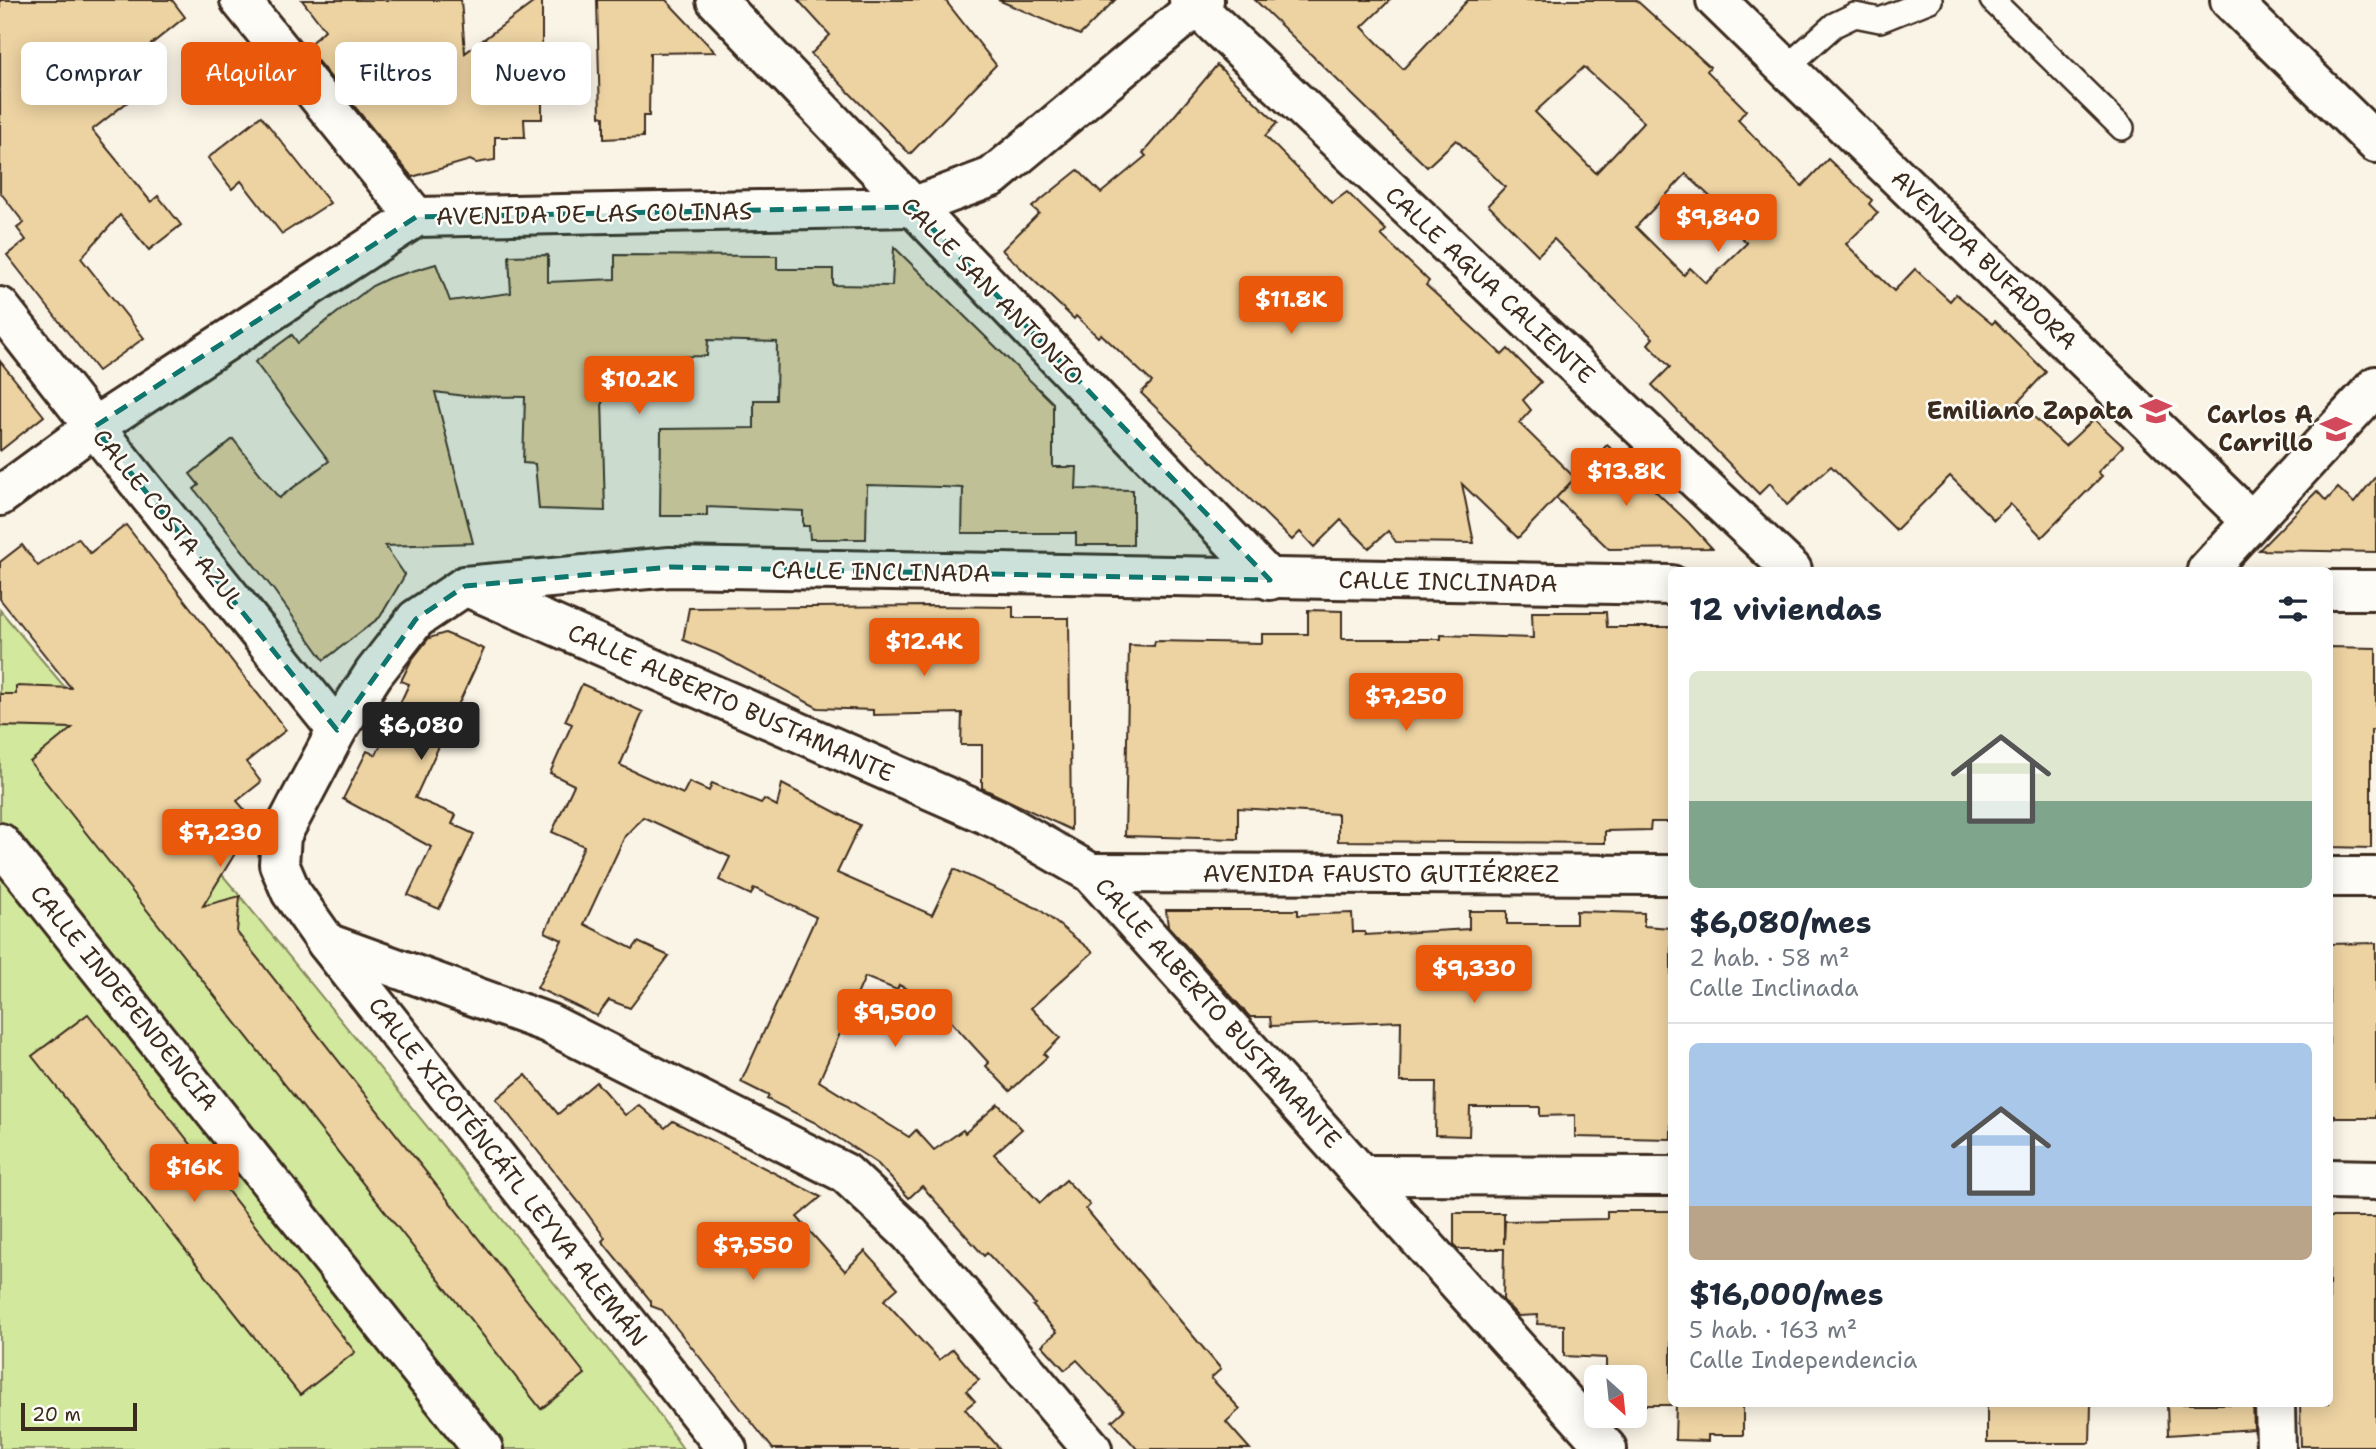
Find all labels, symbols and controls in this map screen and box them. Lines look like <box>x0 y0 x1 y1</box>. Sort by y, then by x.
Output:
chip: Comprar <box>21 42 167 105</box>
chip: Alquilar <box>181 42 321 105</box>
chip: Filtros <box>335 42 457 105</box>
chip: Nuevo <box>471 42 591 105</box>
street label: AVENIDA BUFADORA <box>1884 163 2084 357</box>
street label: CALLE AGUA CALIENTE <box>1378 179 1602 391</box>
street label: CALLE SAN ANTONIO <box>894 190 1090 392</box>
pin: $9,840 <box>1661 194 1775 254</box>
street label: AVENIDA DE LAS COLINAS <box>436 195 752 233</box>
text: $9,840 <box>1676 202 1760 232</box>
pin: $11.8K <box>1234 276 1348 336</box>
text: $11.8K <box>1255 284 1327 314</box>
pin: $10.2K <box>582 356 696 416</box>
text: $10.2K <box>600 364 678 394</box>
school or university icon: Emiliano Zapata <box>2139 394 2173 428</box>
place label: Emiliano Zapata <box>1927 395 2134 427</box>
place label: Carlos A Carrillo <box>2207 399 2313 459</box>
school or university icon: Carlos A Carrillo <box>2319 412 2353 446</box>
street label: CALLE COSTA AZUL <box>85 422 251 616</box>
pin: $13.8K <box>1569 448 1683 508</box>
text: $13.8K <box>1587 456 1665 486</box>
street label: CALLE INCLINADA <box>771 554 991 590</box>
street label: CALLE INCLINADA <box>1338 564 1558 600</box>
text: 12 viviendas <box>1689 589 1882 630</box>
icon: filters <box>2274 590 2312 628</box>
street label: CALLE ALBERTO BUSTAMANTE <box>563 616 899 790</box>
pin: $12.4K <box>867 618 981 678</box>
text: $12.4K <box>885 626 963 656</box>
pin: $7,250 <box>1349 674 1463 733</box>
text: $7,250 <box>1365 681 1447 711</box>
pin: $6,080 <box>364 702 478 762</box>
text: $6,080 <box>378 710 464 740</box>
icon: home <box>1938 716 2064 842</box>
pin: $7,230 <box>163 810 277 869</box>
text: $7,230 <box>178 817 262 847</box>
street label: AVENIDA FAUSTO GUTIÉRREZ <box>1203 858 1559 890</box>
street label: CALLE ALBERTO BUSTAMANTE <box>1088 871 1348 1155</box>
street label: CALLE INDEPENDENCIA <box>23 878 225 1118</box>
text: $6,080/mes <box>1689 902 1872 943</box>
text: 2 hab. · 58 m² <box>1689 943 1850 973</box>
pin: $9,330 <box>1417 946 1531 1005</box>
text: $9,330 <box>1432 953 1516 983</box>
text: Calle Inclinada <box>1689 973 1859 1003</box>
pin: $9,500 <box>838 990 952 1049</box>
street label: CALLE XICOTÉNCÁTL LEYVA ALEMÁN <box>361 991 655 1353</box>
text: $9,500 <box>853 997 937 1027</box>
icon: home <box>1938 1088 2064 1214</box>
pin: $16K <box>153 1144 235 1204</box>
text: $16K <box>166 1152 222 1182</box>
pin: $7,550 <box>696 1222 810 1282</box>
text: $7,550 <box>713 1230 793 1260</box>
text: $16,000/mes <box>1689 1274 1884 1315</box>
text: 5 hab. · 163 m² <box>1689 1315 1857 1345</box>
text: Calle Independencia <box>1689 1345 1917 1375</box>
north arrow <box>1584 1365 1647 1428</box>
map controls <box>1584 1365 1647 1428</box>
scale bar <box>21 1400 136 1432</box>
text: 20 m <box>32 1402 81 1427</box>

